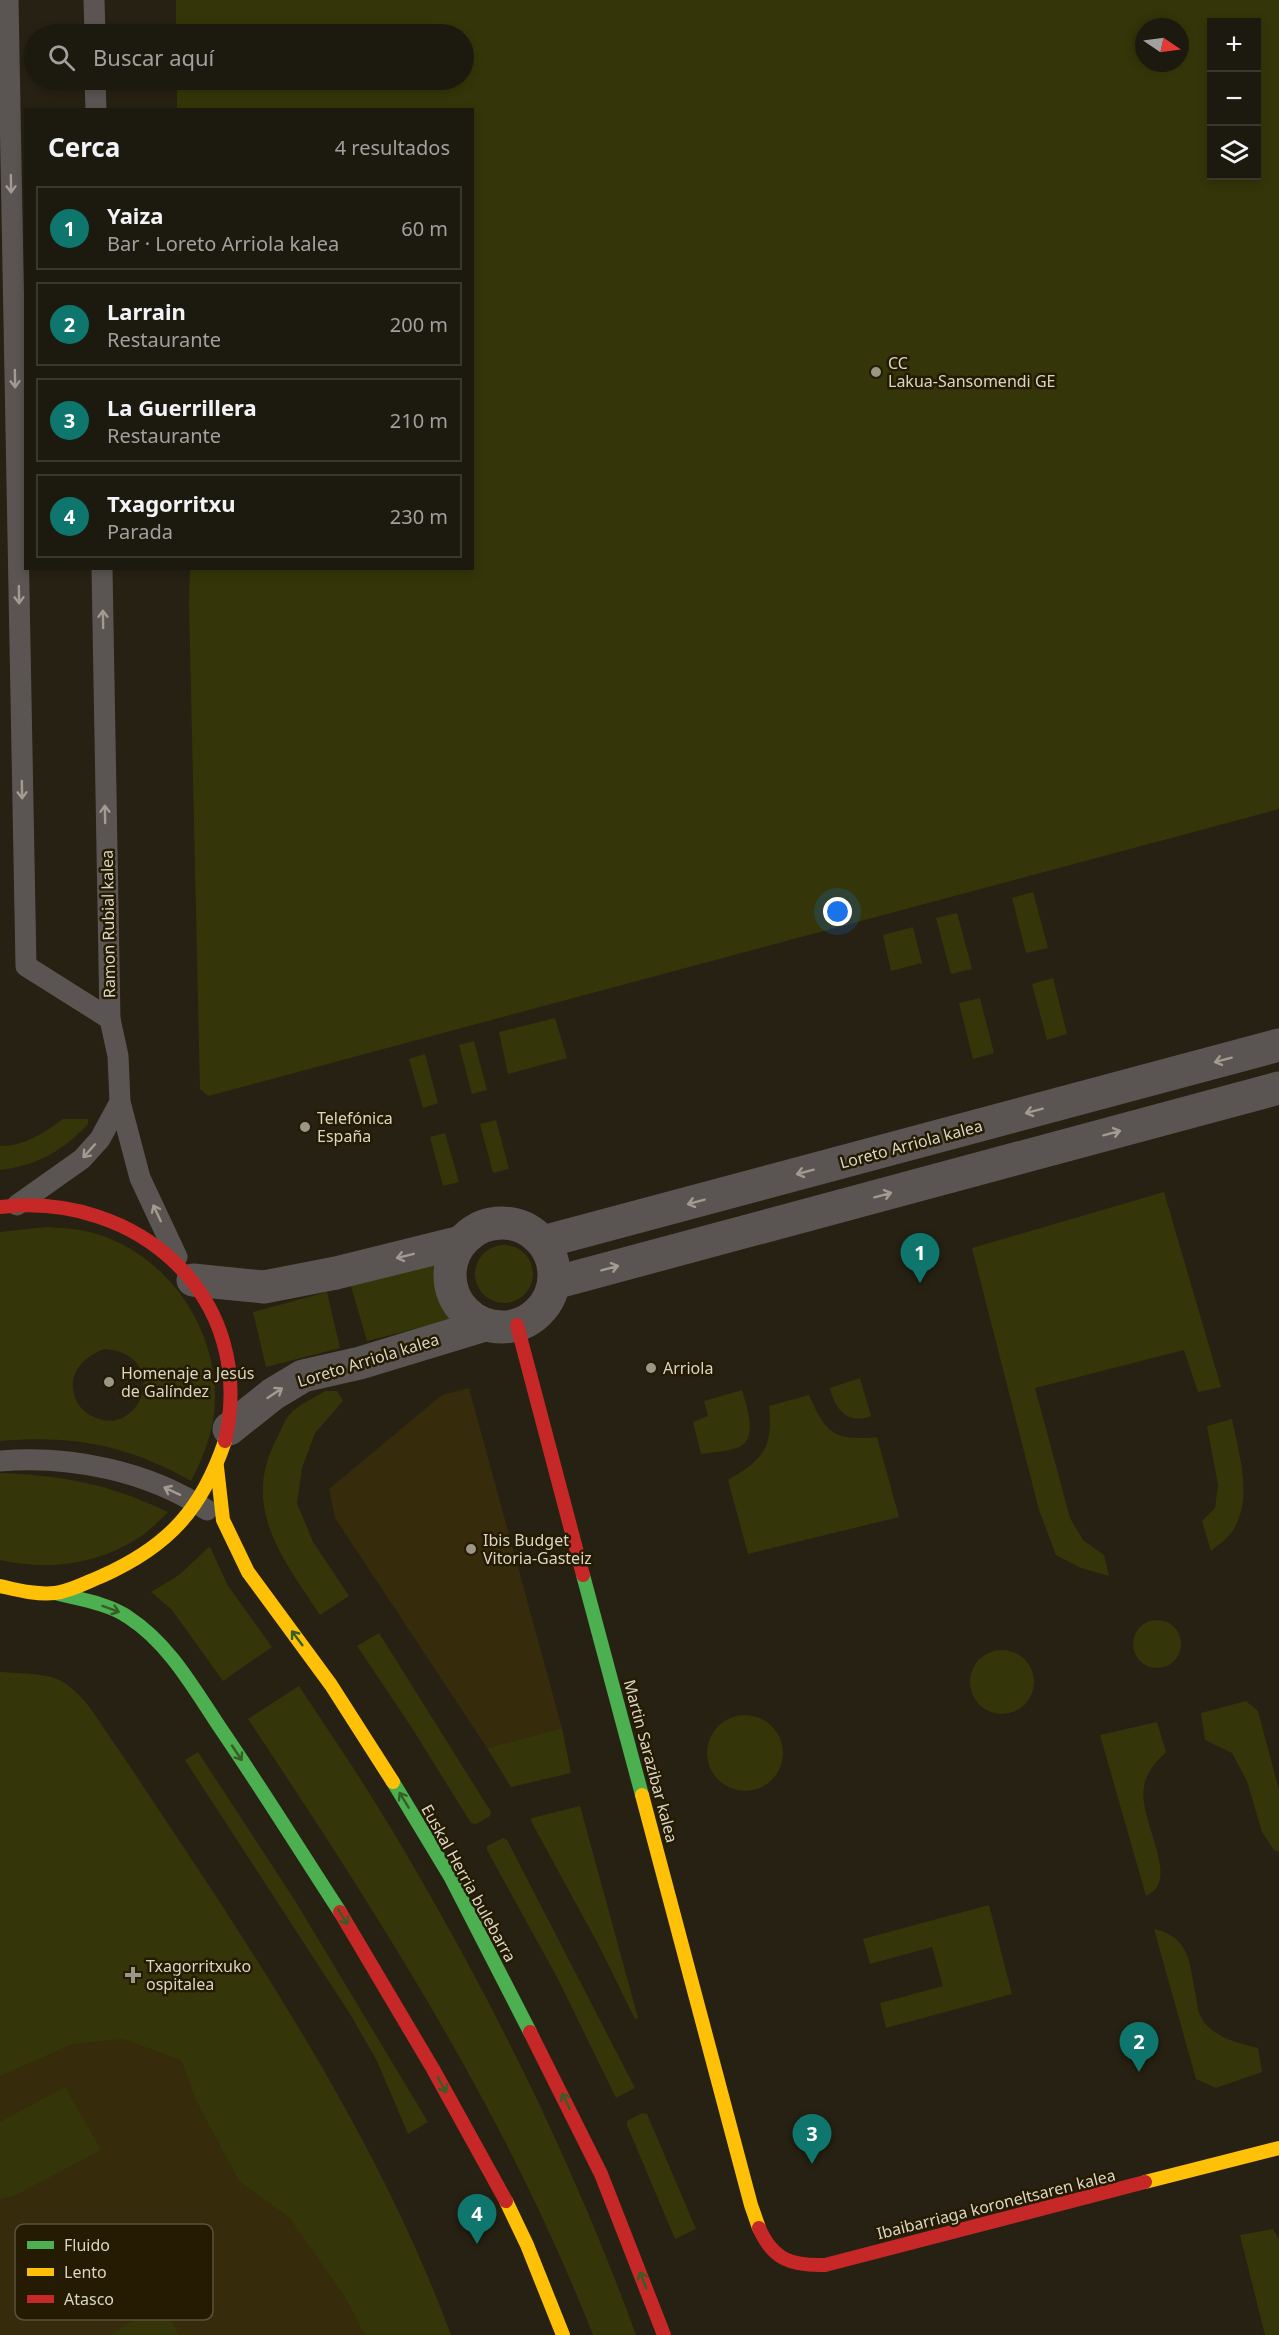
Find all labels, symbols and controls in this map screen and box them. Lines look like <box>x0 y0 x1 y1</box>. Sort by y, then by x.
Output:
north arrow <box>1135 18 1189 72</box>
map controls <box>1207 18 1261 180</box>
button: + <box>1207 18 1261 72</box>
search box <box>24 24 474 90</box>
icon: search <box>45 41 78 74</box>
text: Buscar aquí <box>93 42 214 72</box>
button: − <box>1207 72 1261 126</box>
button: layers <box>1207 126 1261 180</box>
text: Cerca <box>48 129 120 165</box>
text: 4 resultados <box>335 134 450 161</box>
one-way arrow <box>5 174 17 194</box>
text: Yaiza <box>107 200 163 230</box>
text: 1 <box>64 215 75 242</box>
text: 60 m <box>401 215 448 242</box>
text: Bar · Loreto Arriola kalea <box>107 230 339 257</box>
text: Larrain <box>107 296 186 326</box>
text: 2 <box>64 311 75 338</box>
text: 200 m <box>390 311 448 338</box>
text: Restaurante <box>107 326 221 353</box>
place label: CC Lakua-Sansomendi GE <box>888 352 1055 392</box>
marker: CC Lakua-Sansomendi GE <box>869 365 883 379</box>
one-way arrow <box>9 369 21 389</box>
text: La Guerrillera <box>107 392 257 422</box>
text: 3 <box>64 407 75 434</box>
text: 210 m <box>390 407 448 434</box>
text: Restaurante <box>107 422 221 449</box>
text: Txagorritxu <box>107 488 236 518</box>
text: 4 <box>64 503 75 530</box>
text: 230 m <box>390 503 448 530</box>
text: Parada <box>107 518 173 545</box>
one-way arrow <box>13 585 25 605</box>
one-way arrow <box>97 609 109 629</box>
one-way arrow <box>17 780 28 800</box>
one-way arrow <box>100 804 111 824</box>
street label: Ramon Rubial kalea <box>96 850 120 998</box>
your location <box>823 897 852 926</box>
one-way arrow <box>1213 1055 1232 1066</box>
one-way arrow <box>1025 1106 1044 1118</box>
place label: Telefónica España <box>317 1107 393 1147</box>
street label: Loreto Arriola kalea <box>837 1114 985 1174</box>
marker: Telefónica España <box>298 1120 312 1134</box>
one-way arrow <box>1102 1127 1121 1139</box>
one-way arrow <box>82 1144 96 1159</box>
one-way arrow <box>796 1167 815 1179</box>
one-way arrow <box>873 1188 892 1200</box>
one-way arrow <box>687 1196 706 1208</box>
one-way arrow <box>150 1205 162 1223</box>
pin: 1 <box>900 1234 940 1283</box>
one-way arrow <box>395 1251 414 1263</box>
one-way arrow <box>601 1261 620 1273</box>
street label: Loreto Arriola kalea <box>294 1328 442 1392</box>
place label: Arriola <box>663 1357 713 1379</box>
marker: Arriola <box>644 1361 658 1375</box>
place label: Homenaje a Jesús de Galíndez <box>121 1362 254 1402</box>
marker: Homenaje a Jesús de Galíndez <box>102 1375 116 1389</box>
one-way arrow <box>266 1387 283 1399</box>
one-way arrow <box>163 1485 181 1497</box>
place label: Ibis Budget Vitoria-Gasteiz <box>483 1529 592 1569</box>
marker: Ibis Budget Vitoria-Gasteiz <box>464 1542 478 1556</box>
one-way arrow <box>101 1605 120 1616</box>
one-way arrow <box>291 1630 303 1646</box>
street label: Martin Sarazibar kalea <box>619 1677 683 1845</box>
one-way arrow <box>231 1745 243 1761</box>
one-way arrow <box>397 1792 409 1809</box>
street label: Euskal Herria bulebarra <box>416 1800 522 1966</box>
one-way arrow <box>337 1908 349 1925</box>
place label: Txagorritxuko ospitalea <box>146 1955 251 1995</box>
marker: Txagorritxuko ospitalea <box>124 1966 142 1984</box>
pin: 2 <box>1120 2022 1158 2072</box>
one-way arrow <box>436 2076 448 2093</box>
one-way arrow <box>560 2093 571 2111</box>
pin: 3 <box>792 2114 832 2164</box>
street label: Ibaibarriaga koroneltsaren kalea <box>874 2164 1118 2244</box>
pin: 4 <box>458 2194 496 2244</box>
legend <box>15 2224 213 2320</box>
text: Fluido <box>64 2234 110 2256</box>
text: Lento <box>64 2261 107 2283</box>
one-way arrow <box>637 2272 648 2290</box>
text: Atasco <box>64 2288 114 2310</box>

